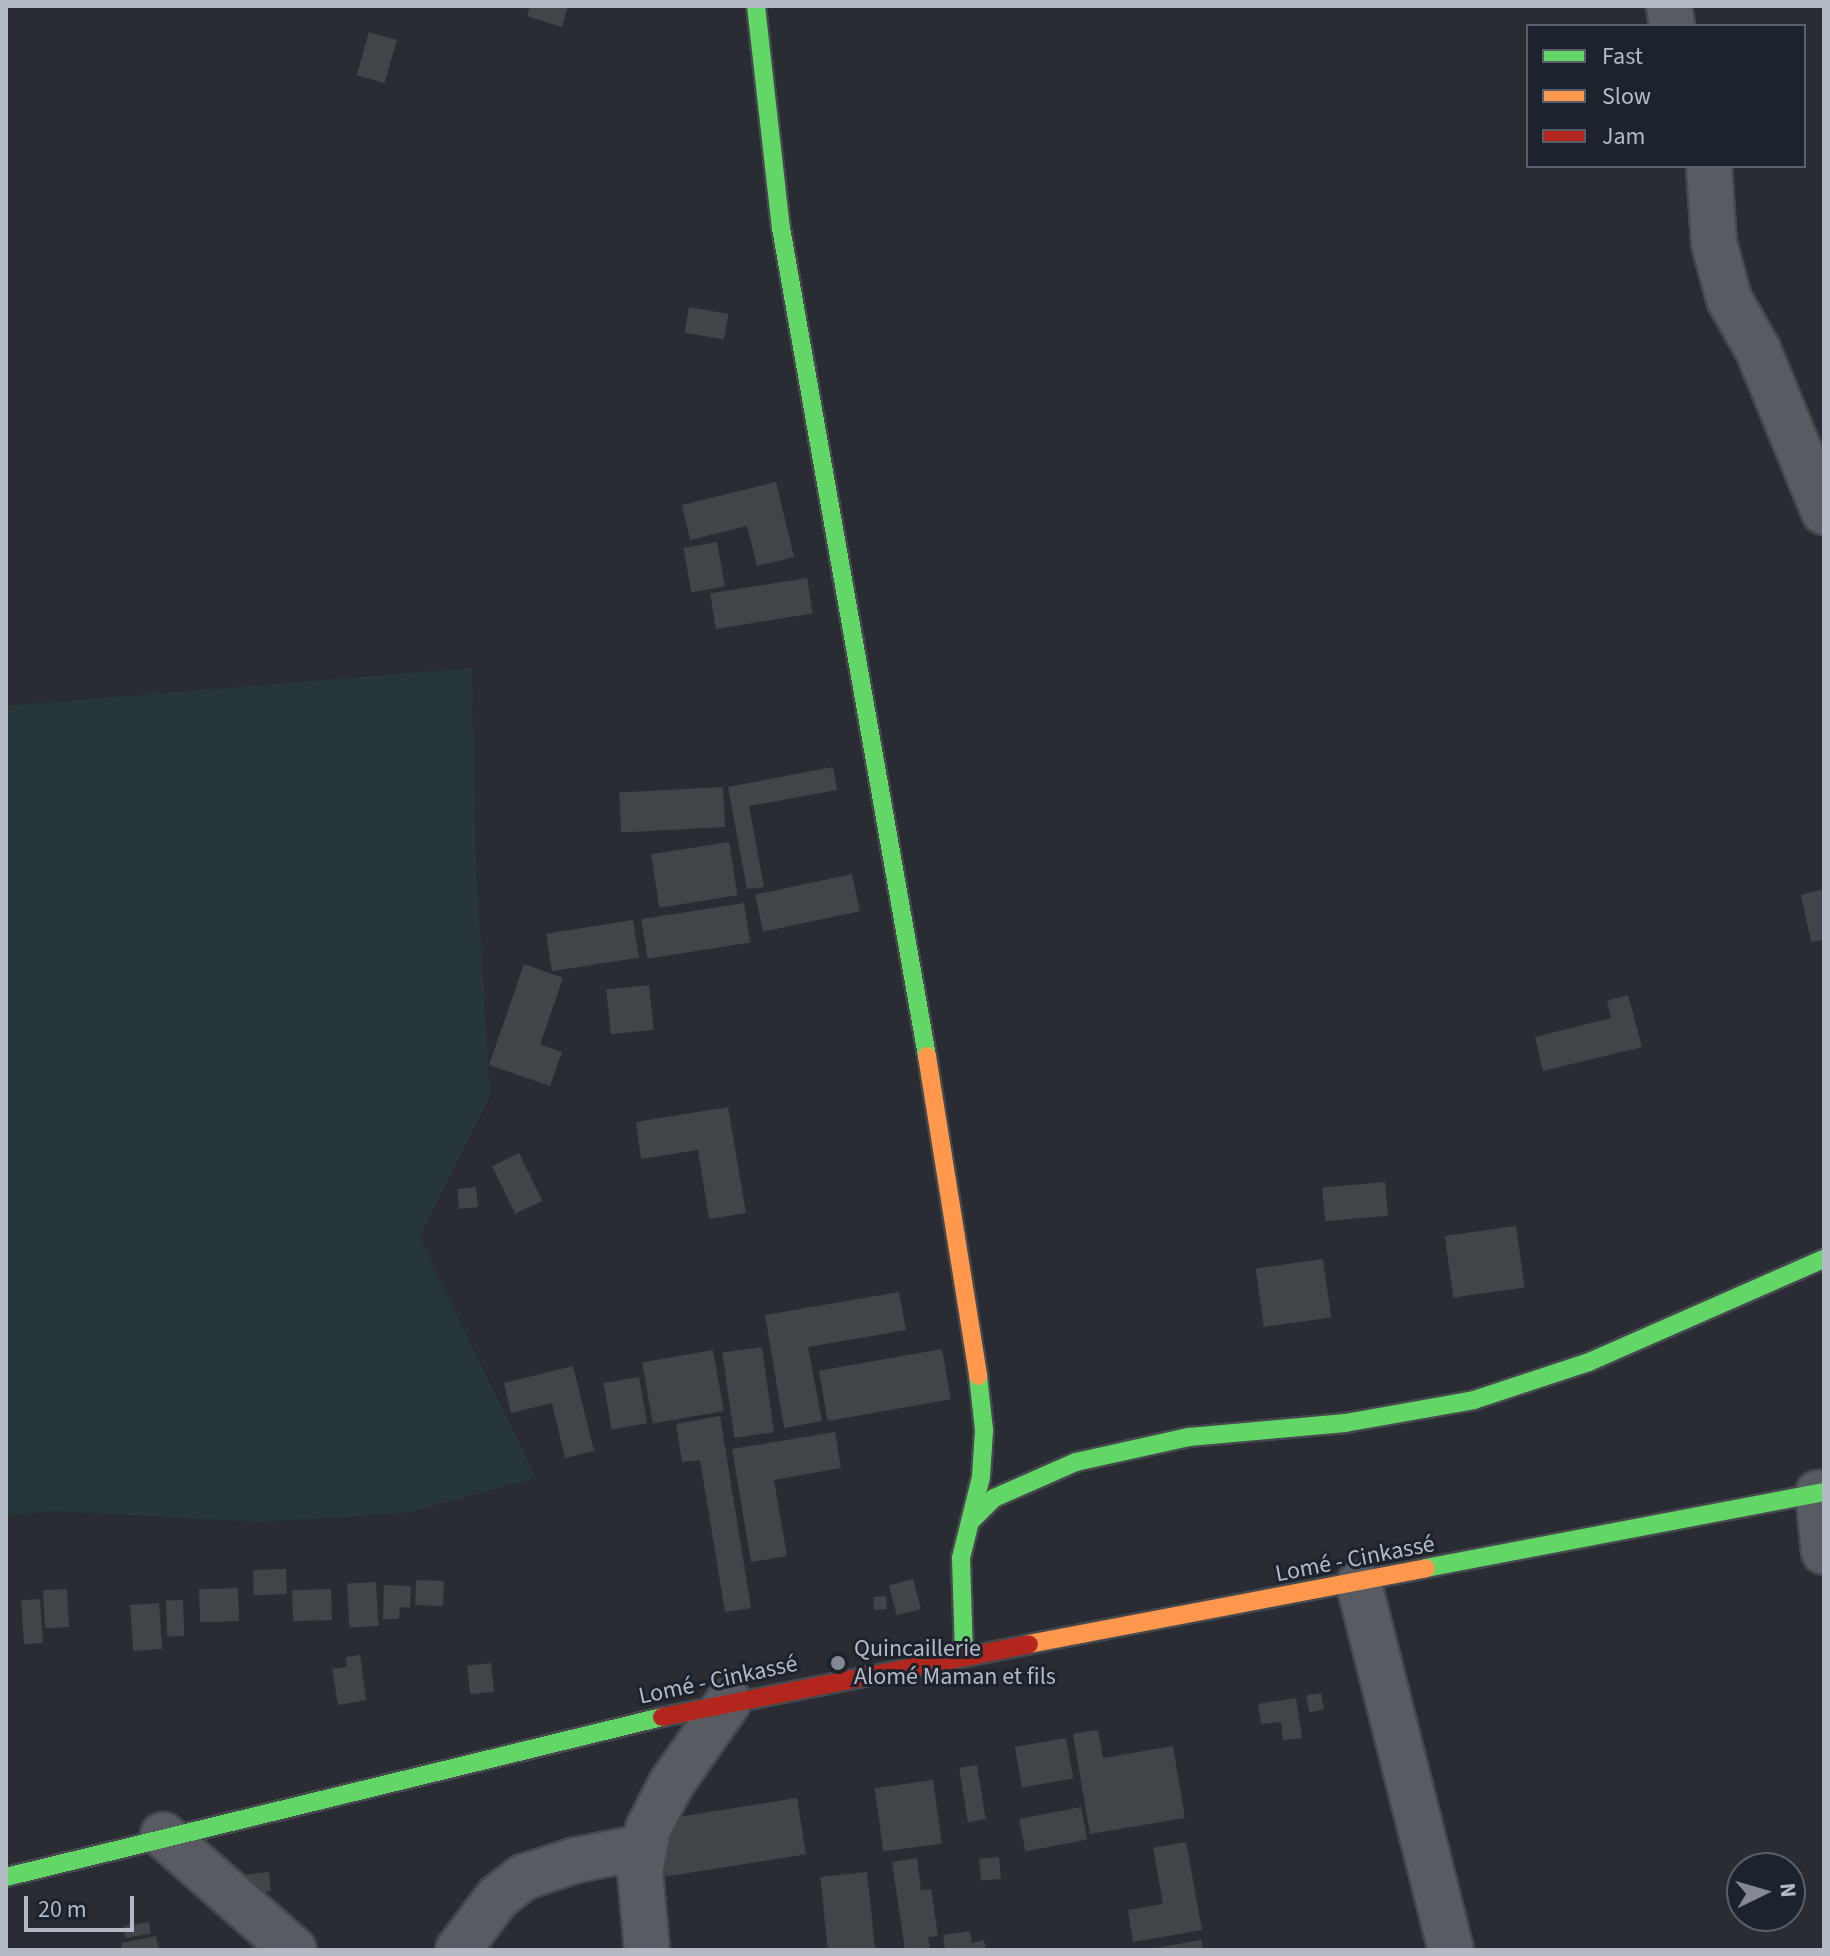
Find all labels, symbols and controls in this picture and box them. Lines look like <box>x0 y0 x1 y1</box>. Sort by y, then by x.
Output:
legend <box>1526 24 1806 168</box>
text: Fast <box>1602 39 1643 74</box>
text: Slow <box>1602 79 1651 114</box>
text: Jam <box>1602 119 1646 154</box>
street label: Lomé - Cinkassé <box>1273 1529 1437 1589</box>
place label: Quincaillerie Alomé Maman et fils <box>854 1635 1056 1691</box>
street label: Lomé - Cinkassé <box>636 1649 800 1711</box>
marker: Quincaillerie Alomé Maman et fils <box>829 1654 847 1672</box>
north arrow <box>1726 1852 1806 1932</box>
scale bar <box>28 1880 138 1930</box>
text: N <box>1771 1881 1804 1899</box>
text: 20 m <box>38 1892 87 1927</box>

